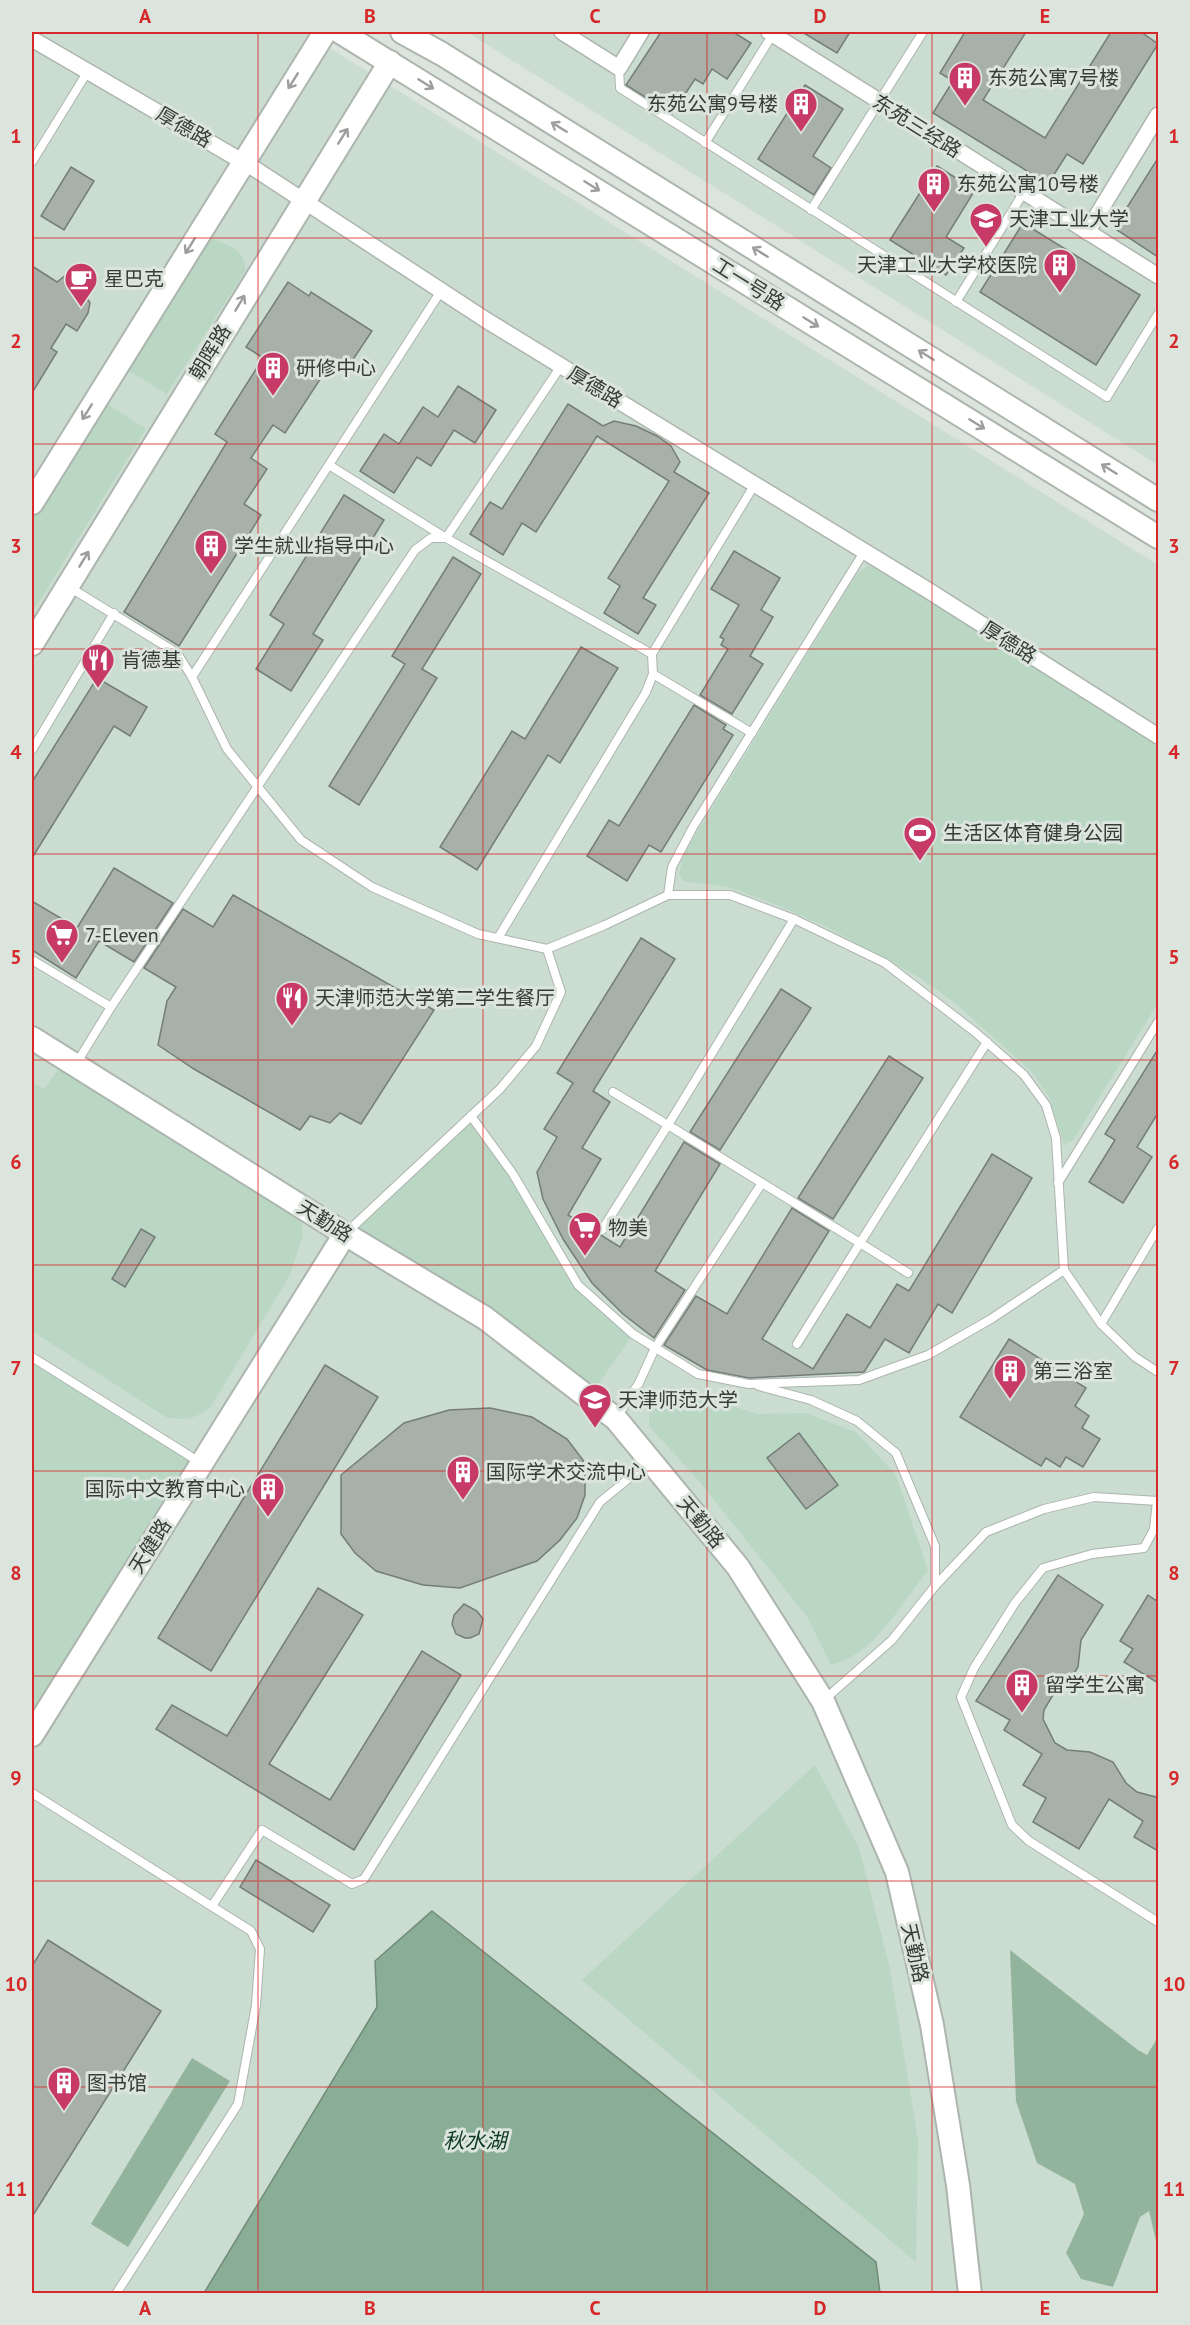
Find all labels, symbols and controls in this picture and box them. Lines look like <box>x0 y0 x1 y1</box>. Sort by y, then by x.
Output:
text: A <box>139 3 152 29</box>
text: B <box>364 3 376 29</box>
text: C <box>589 3 601 29</box>
text: D <box>814 3 827 29</box>
text: E <box>1040 3 1050 29</box>
building icon: 东苑公寓7号楼 <box>947 60 983 107</box>
place label: 东苑公寓7号楼 <box>988 65 1119 91</box>
one-way arrow <box>287 72 299 89</box>
one-way arrow <box>417 78 434 90</box>
building icon: 东苑公寓9号楼 <box>783 86 819 133</box>
street label: 东苑三经路 <box>868 88 966 164</box>
place label: 东苑公寓9号楼 <box>647 91 778 117</box>
street label: 厚德路 <box>152 101 216 153</box>
one-way arrow <box>551 120 568 132</box>
text: 1 <box>10 123 22 149</box>
text: 1 <box>1168 123 1180 149</box>
one-way arrow <box>336 128 349 145</box>
building icon: 东苑公寓10号楼 <box>916 166 952 213</box>
place label: 东苑公寓10号楼 <box>957 171 1099 197</box>
one-way arrow <box>583 180 600 193</box>
school or university icon: 天津工业大学 <box>968 201 1004 248</box>
place label: 天津工业大学 <box>1009 206 1129 232</box>
one-way arrow <box>183 237 195 254</box>
one-way arrow <box>752 246 769 258</box>
building icon: 天津工业大学校医院 <box>1042 247 1078 294</box>
street label: 工一号路 <box>708 252 790 316</box>
place label: 天津工业大学校医院 <box>857 252 1037 278</box>
cafe icon: 星巴克 <box>63 261 99 308</box>
place label: 星巴克 <box>104 266 164 292</box>
one-way arrow <box>234 294 247 311</box>
one-way arrow <box>802 316 819 328</box>
street label: 朝晖路 <box>183 320 237 384</box>
text: 2 <box>10 328 22 354</box>
text: 2 <box>1168 328 1180 354</box>
one-way arrow <box>917 349 934 362</box>
building icon: 研修中心 <box>255 350 291 397</box>
place label: 研修中心 <box>296 355 376 381</box>
street label: 厚德路 <box>563 360 627 414</box>
one-way arrow <box>81 403 93 420</box>
one-way arrow <box>968 419 985 431</box>
one-way arrow <box>1101 463 1118 475</box>
building icon: 学生就业指导中心 <box>193 528 229 575</box>
text: 3 <box>10 533 22 559</box>
place label: 学生就业指导中心 <box>234 533 394 559</box>
text: 3 <box>1168 533 1180 559</box>
one-way arrow <box>79 551 91 568</box>
street label: 厚德路 <box>977 615 1041 669</box>
restaurant icon: 肯德基 <box>80 642 116 689</box>
place label: 肯德基 <box>121 647 181 673</box>
text: 4 <box>10 739 22 765</box>
text: 4 <box>1168 739 1180 765</box>
sports icon: 生活区体育健身公园 <box>902 815 938 862</box>
place label: 生活区体育健身公园 <box>943 820 1123 846</box>
supermarket icon: 7-Eleven <box>44 917 80 964</box>
place label: 7-Eleven <box>85 922 159 948</box>
text: 5 <box>10 944 22 970</box>
text: 5 <box>1168 944 1180 970</box>
restaurant icon: 天津师范大学第二学生餐厅 <box>274 980 310 1027</box>
place label: 天津师范大学第二学生餐厅 <box>315 985 555 1011</box>
text: 6 <box>10 1149 22 1175</box>
text: 6 <box>1168 1149 1180 1175</box>
street label: 天勤路 <box>293 1194 357 1248</box>
supermarket icon: 物美 <box>567 1210 603 1257</box>
place label: 物美 <box>608 1215 648 1241</box>
building icon: 第三浴室 <box>992 1353 1028 1400</box>
text: 7 <box>10 1355 22 1381</box>
text: 7 <box>1168 1355 1180 1381</box>
place label: 第三浴室 <box>1033 1358 1113 1384</box>
school or university icon: 天津师范大学 <box>577 1382 613 1429</box>
place label: 天津师范大学 <box>618 1387 738 1413</box>
building icon: 国际学术交流中心 <box>445 1454 481 1501</box>
place label: 国际学术交流中心 <box>486 1459 646 1485</box>
building icon: 国际中文教育中心 <box>250 1471 286 1518</box>
place label: 国际中文教育中心 <box>85 1476 245 1502</box>
street label: 天勤路 <box>672 1491 730 1553</box>
street label: 天健路 <box>123 1514 177 1578</box>
text: 8 <box>10 1560 22 1586</box>
text: 8 <box>1168 1560 1180 1586</box>
building icon: 留学生公寓 <box>1004 1667 1040 1714</box>
place label: 留学生公寓 <box>1045 1672 1145 1698</box>
text: 9 <box>10 1765 22 1791</box>
text: 9 <box>1168 1765 1180 1791</box>
street label: 天勤路 <box>896 1921 934 1985</box>
text: 10 <box>5 1971 27 1997</box>
text: 10 <box>1163 1971 1185 1997</box>
building icon: 图书馆 <box>46 2065 82 2112</box>
place label: 图书馆 <box>87 2070 147 2096</box>
water label: 秋水湖 <box>444 2127 509 2154</box>
text: 11 <box>5 2176 27 2202</box>
text: 11 <box>1163 2176 1185 2202</box>
text: A <box>139 2295 152 2321</box>
text: B <box>364 2295 376 2321</box>
text: C <box>589 2295 601 2321</box>
text: D <box>814 2295 827 2321</box>
text: E <box>1040 2295 1050 2321</box>

